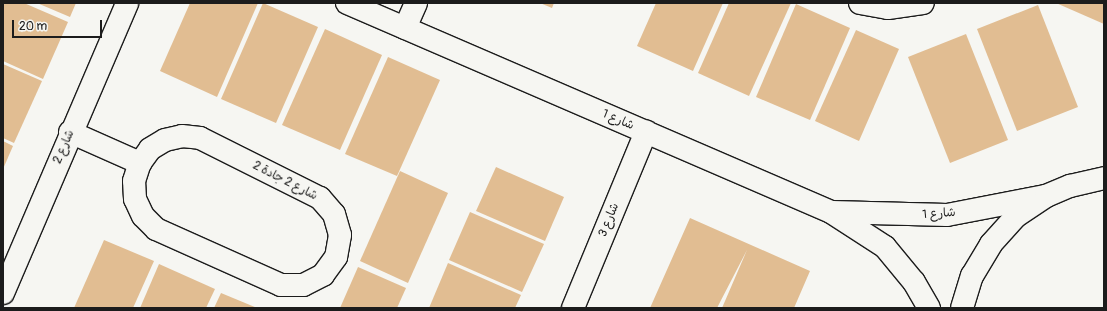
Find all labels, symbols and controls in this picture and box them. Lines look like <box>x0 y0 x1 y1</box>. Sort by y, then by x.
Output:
scale bar <box>14 12 104 38</box>
text: 20 m <box>19 19 47 34</box>
street label: شارع 1 <box>600 107 636 133</box>
street label: شارع 2 <box>50 128 78 166</box>
street label: شارع 2 جادة 2 <box>250 159 320 203</box>
street label: شارع 3 <box>596 201 622 239</box>
street label: شارع 1 <box>922 206 956 222</box>

